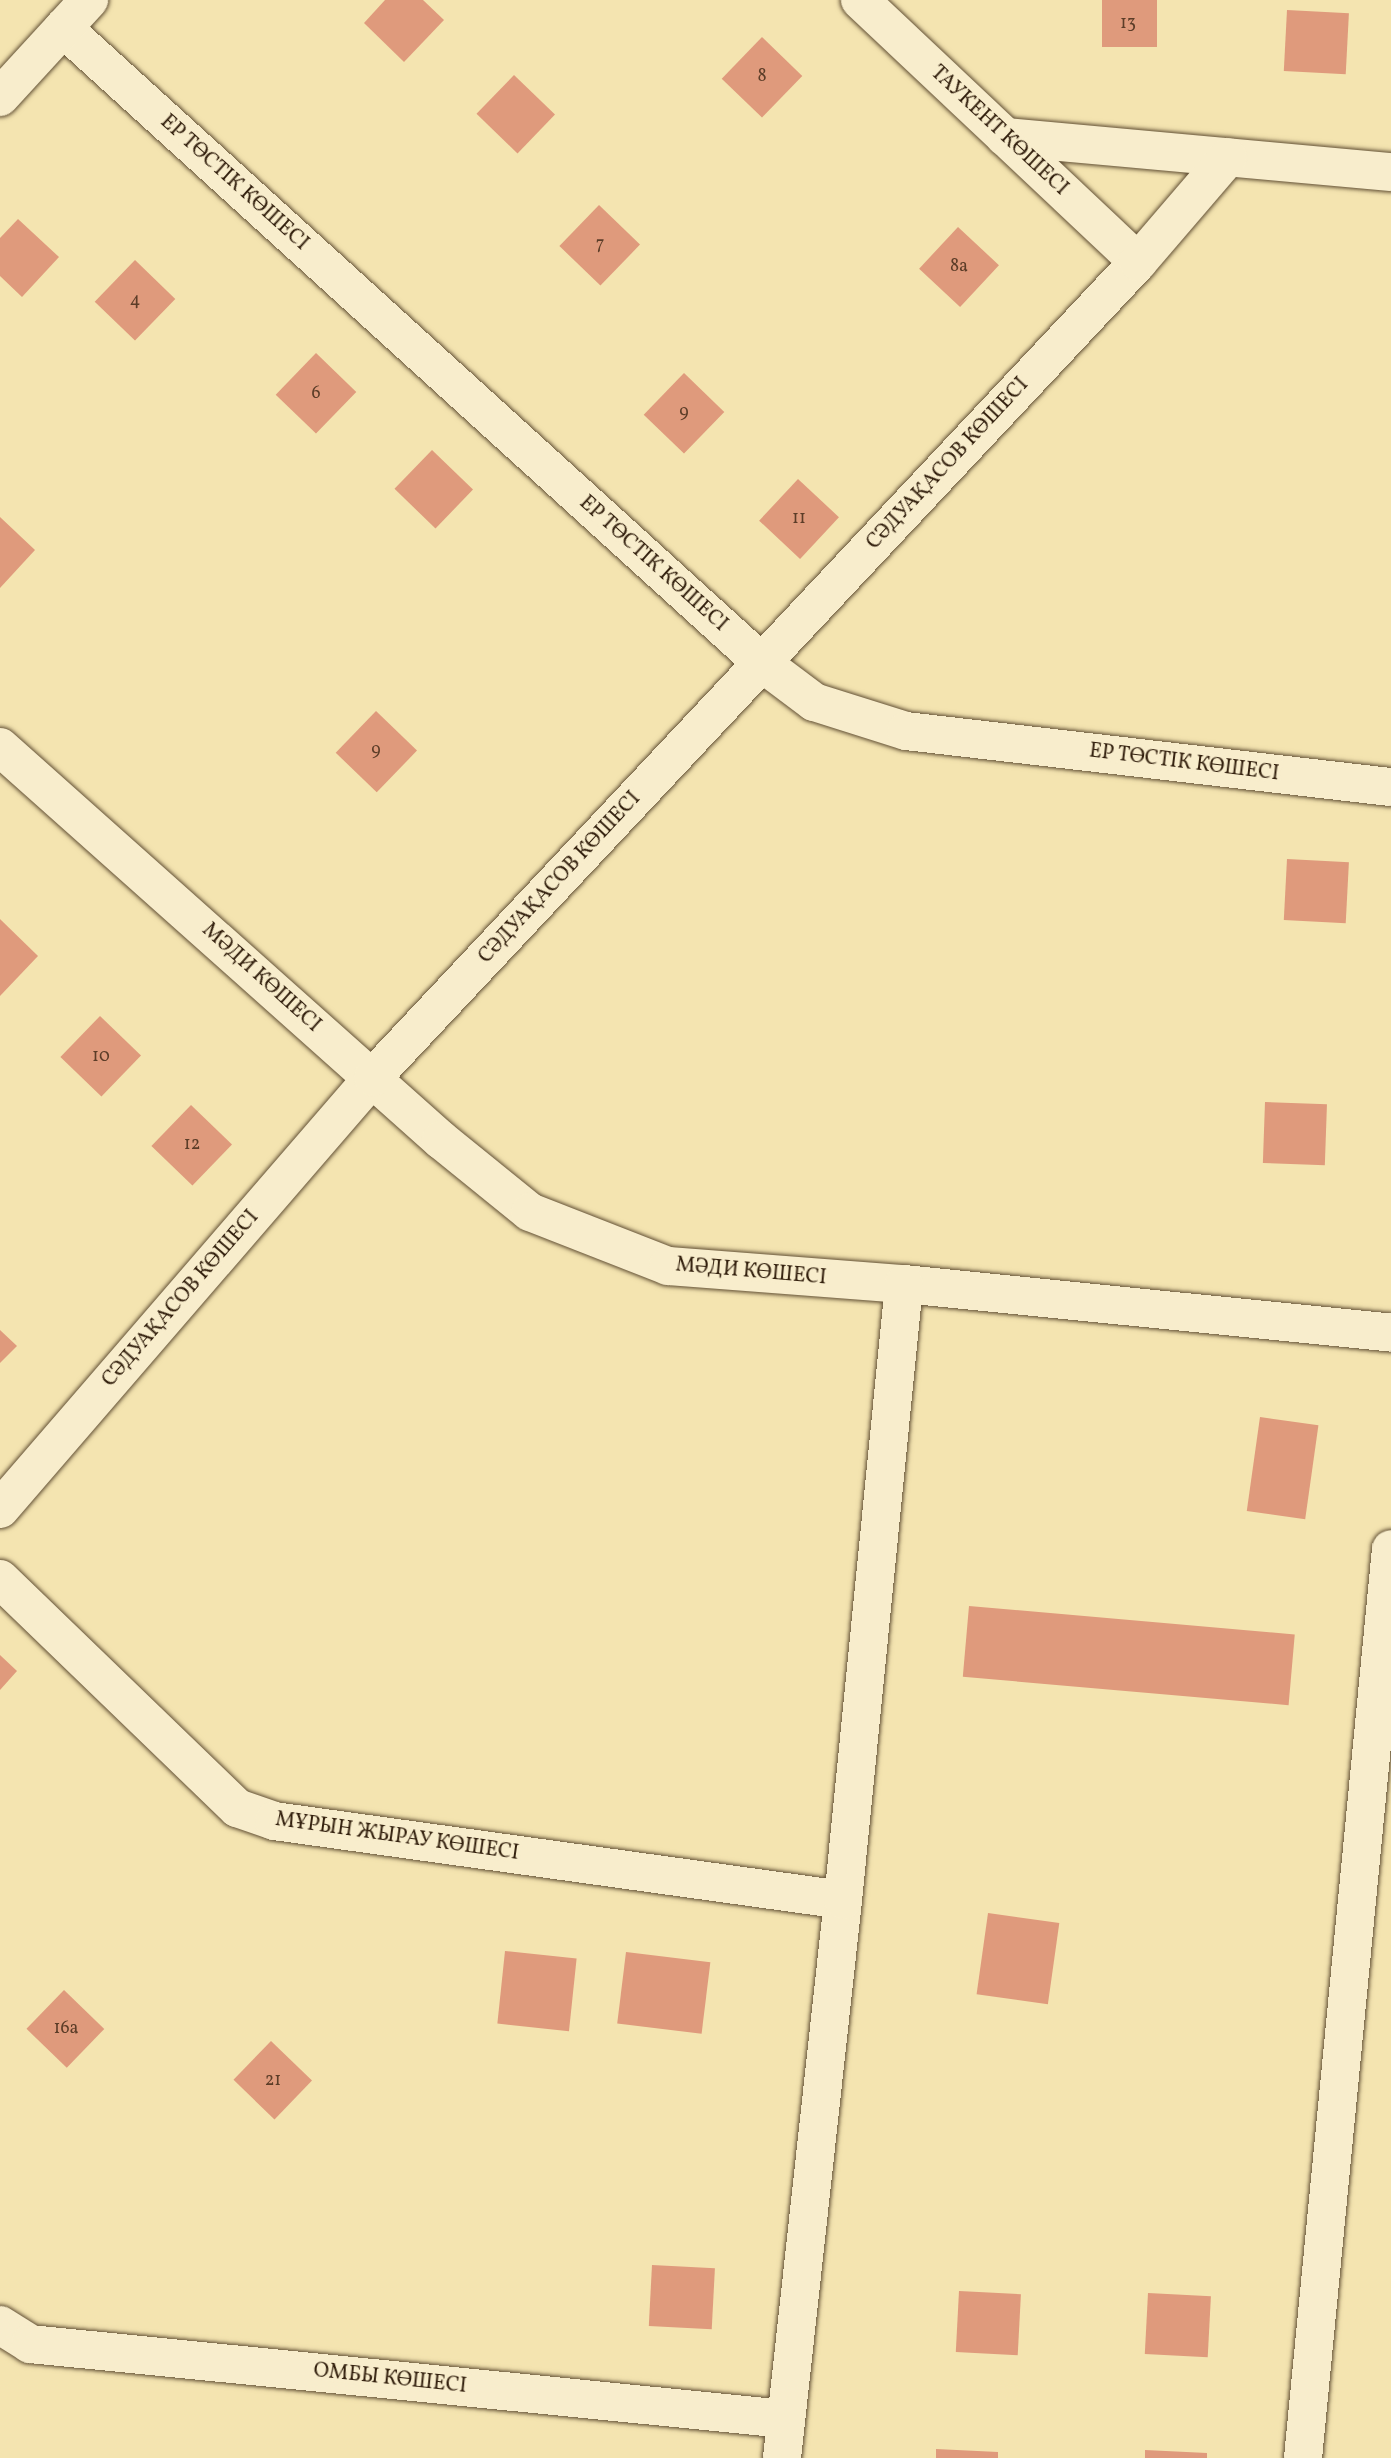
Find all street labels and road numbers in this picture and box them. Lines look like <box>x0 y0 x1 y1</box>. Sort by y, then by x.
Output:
street label: ТАУКЕНТ КӨШЕСІ <box>925 60 1073 202</box>
street label: ЕР ТӨСТІК КӨШЕСІ <box>154 109 314 257</box>
street label: СӘДУАҚАСОВ КӨШЕСІ <box>862 373 1034 555</box>
street label: ЕР ТӨСТІК КӨШЕСІ <box>573 490 733 638</box>
street label: ЕР ТӨСТІК КӨШЕСІ <box>1087 739 1281 787</box>
street label: СӘДУАҚАСОВ КӨШЕСІ <box>474 787 646 969</box>
street label: МӘДИ КӨШЕСІ <box>196 918 326 1038</box>
street label: СӘДУАҚАСОВ КӨШЕСІ <box>97 1205 265 1393</box>
street label: МӘДИ КӨШЕСІ <box>674 1253 828 1291</box>
street label: МҰРЫН ЖЫРАУ КӨШЕСІ <box>273 1807 521 1867</box>
street label: ОМБЫ КӨШЕСІ <box>312 2358 468 2400</box>

